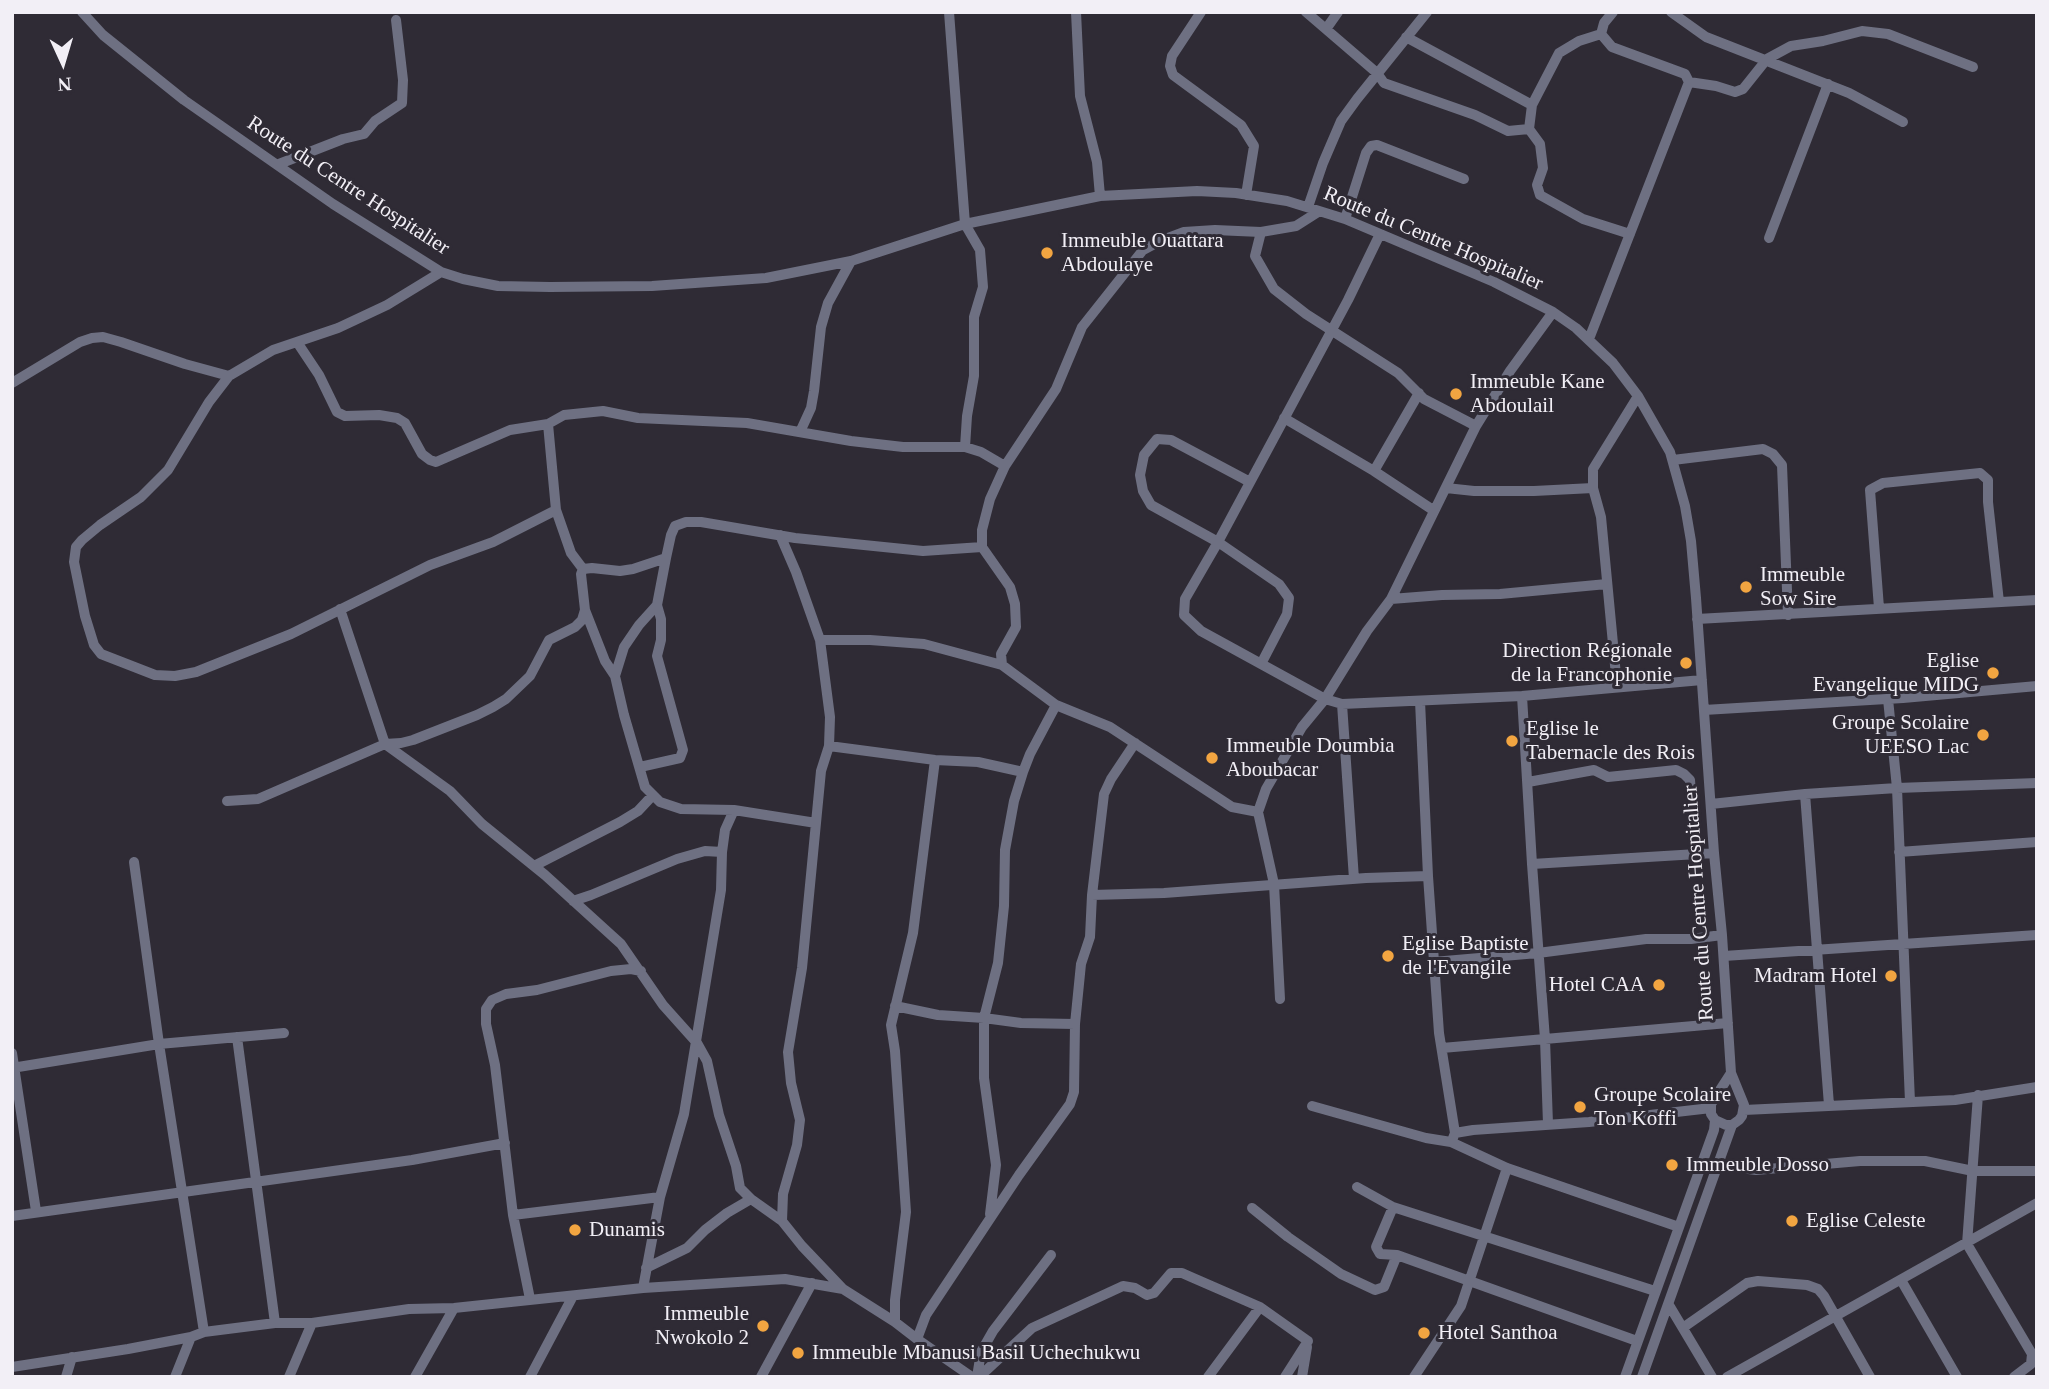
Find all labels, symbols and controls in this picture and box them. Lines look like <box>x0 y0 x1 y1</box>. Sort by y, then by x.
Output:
north arrow <box>28 28 98 98</box>
text: N <box>57 73 72 95</box>
street label: Route du Centre Hospitalier <box>242 111 454 261</box>
street label: Route du Centre Hospitalier <box>1319 181 1547 297</box>
place label: Immeuble Ouattara Abdoulaye <box>1061 228 1224 278</box>
marker: Immeuble Ouattara Abdoulaye <box>1039 245 1055 261</box>
place label: Immeuble Kane Abdoulail <box>1470 369 1605 419</box>
marker: Immeuble Kane Abdoulail <box>1448 386 1464 402</box>
place label: Immeuble Sow Sire <box>1760 562 1845 612</box>
marker: Immeuble Sow Sire <box>1738 579 1754 595</box>
place label: Direction Régionale de la Francophonie <box>1502 638 1672 688</box>
place label: Eglise Evangelique MIDG <box>1813 648 1979 698</box>
marker: Direction Régionale de la Francophonie <box>1678 655 1694 671</box>
marker: Eglise Evangelique MIDG <box>1985 665 2001 681</box>
place label: Groupe Scolaire UEESO Lac <box>1832 710 1969 760</box>
place label: Eglise le Tabernacle des Rois <box>1526 716 1695 766</box>
marker: Groupe Scolaire UEESO Lac <box>1975 727 1991 743</box>
place label: Immeuble Doumbia Aboubacar <box>1226 733 1395 783</box>
marker: Eglise le Tabernacle des Rois <box>1504 733 1520 749</box>
marker: Immeuble Doumbia Aboubacar <box>1204 750 1220 766</box>
street label: Route du Centre Hospitalier <box>1678 784 1720 1022</box>
place label: Eglise Baptiste de l'Evangile <box>1402 931 1529 981</box>
marker: Eglise Baptiste de l'Evangile <box>1380 948 1396 964</box>
place label: Madram Hotel <box>1754 963 1877 989</box>
marker: Madram Hotel <box>1883 968 1899 984</box>
place label: Hotel CAA <box>1549 972 1645 998</box>
marker: Hotel CAA <box>1651 977 1667 993</box>
place label: Groupe Scolaire Ton Koffi <box>1594 1082 1731 1132</box>
marker: Groupe Scolaire Ton Koffi <box>1572 1099 1588 1115</box>
place label: Immeuble Dosso <box>1686 1152 1829 1178</box>
marker: Immeuble Dosso <box>1664 1157 1680 1173</box>
place label: Eglise Celeste <box>1806 1208 1926 1234</box>
marker: Eglise Celeste <box>1784 1213 1800 1229</box>
place label: Dunamis <box>589 1217 665 1243</box>
marker: Dunamis <box>567 1222 583 1238</box>
place label: Immeuble Nwokolo 2 <box>655 1301 749 1351</box>
marker: Immeuble Nwokolo 2 <box>755 1318 771 1334</box>
place label: Hotel Santhoa <box>1438 1320 1558 1346</box>
marker: Hotel Santhoa <box>1416 1325 1432 1341</box>
place label: Immeuble Mbanusi Basil Uchechukwu <box>812 1340 1140 1366</box>
marker: Immeuble Mbanusi Basil Uchechukwu <box>790 1345 806 1361</box>

